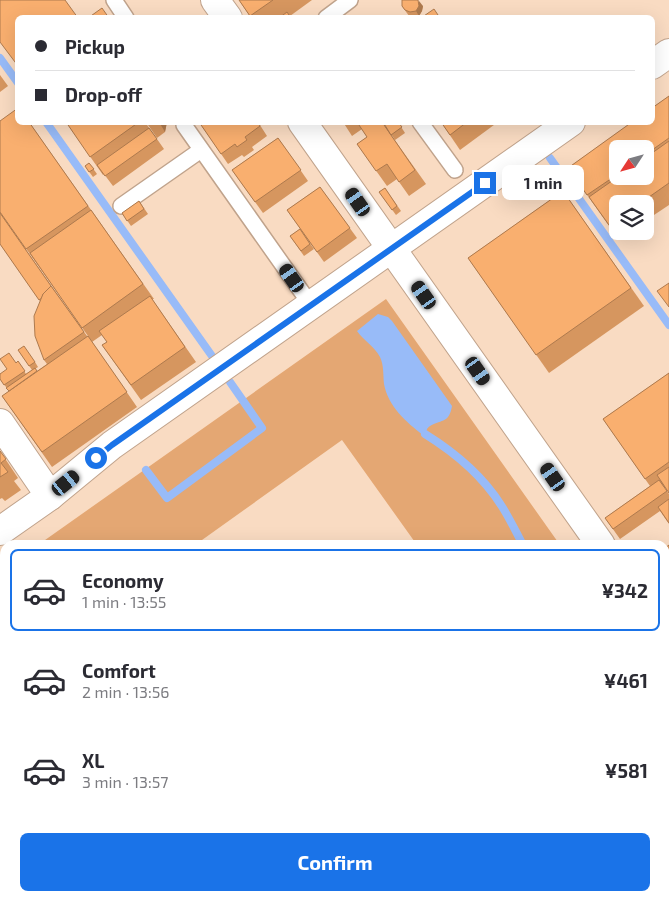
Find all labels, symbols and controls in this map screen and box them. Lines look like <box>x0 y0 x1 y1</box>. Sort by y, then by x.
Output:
text: Pickup <box>65 35 125 58</box>
text: Drop-off <box>65 83 142 106</box>
north arrow <box>609 140 654 185</box>
map controls <box>609 140 654 240</box>
callout: 1 min <box>502 166 585 200</box>
route end <box>474 172 496 194</box>
text: 1 min <box>524 173 562 192</box>
car <box>343 185 372 219</box>
button: layers <box>609 195 654 240</box>
car <box>277 261 306 295</box>
car <box>409 278 438 312</box>
car <box>463 354 492 388</box>
route start <box>85 447 107 469</box>
car <box>538 460 567 494</box>
car <box>49 468 82 498</box>
icon: car <box>22 568 67 613</box>
text: Economy <box>82 569 164 592</box>
text: ¥342 <box>601 579 648 602</box>
text: 1 min · 13:55 <box>82 592 166 611</box>
icon: car <box>22 658 67 703</box>
text: Comfort <box>82 659 156 682</box>
text: ¥461 <box>604 669 648 692</box>
text: 2 min · 13:56 <box>82 682 170 701</box>
icon: car <box>22 748 67 793</box>
text: XL <box>82 749 104 772</box>
text: ¥581 <box>605 759 648 782</box>
text: 3 min · 13:57 <box>82 772 168 791</box>
button: Confirm <box>20 833 650 891</box>

